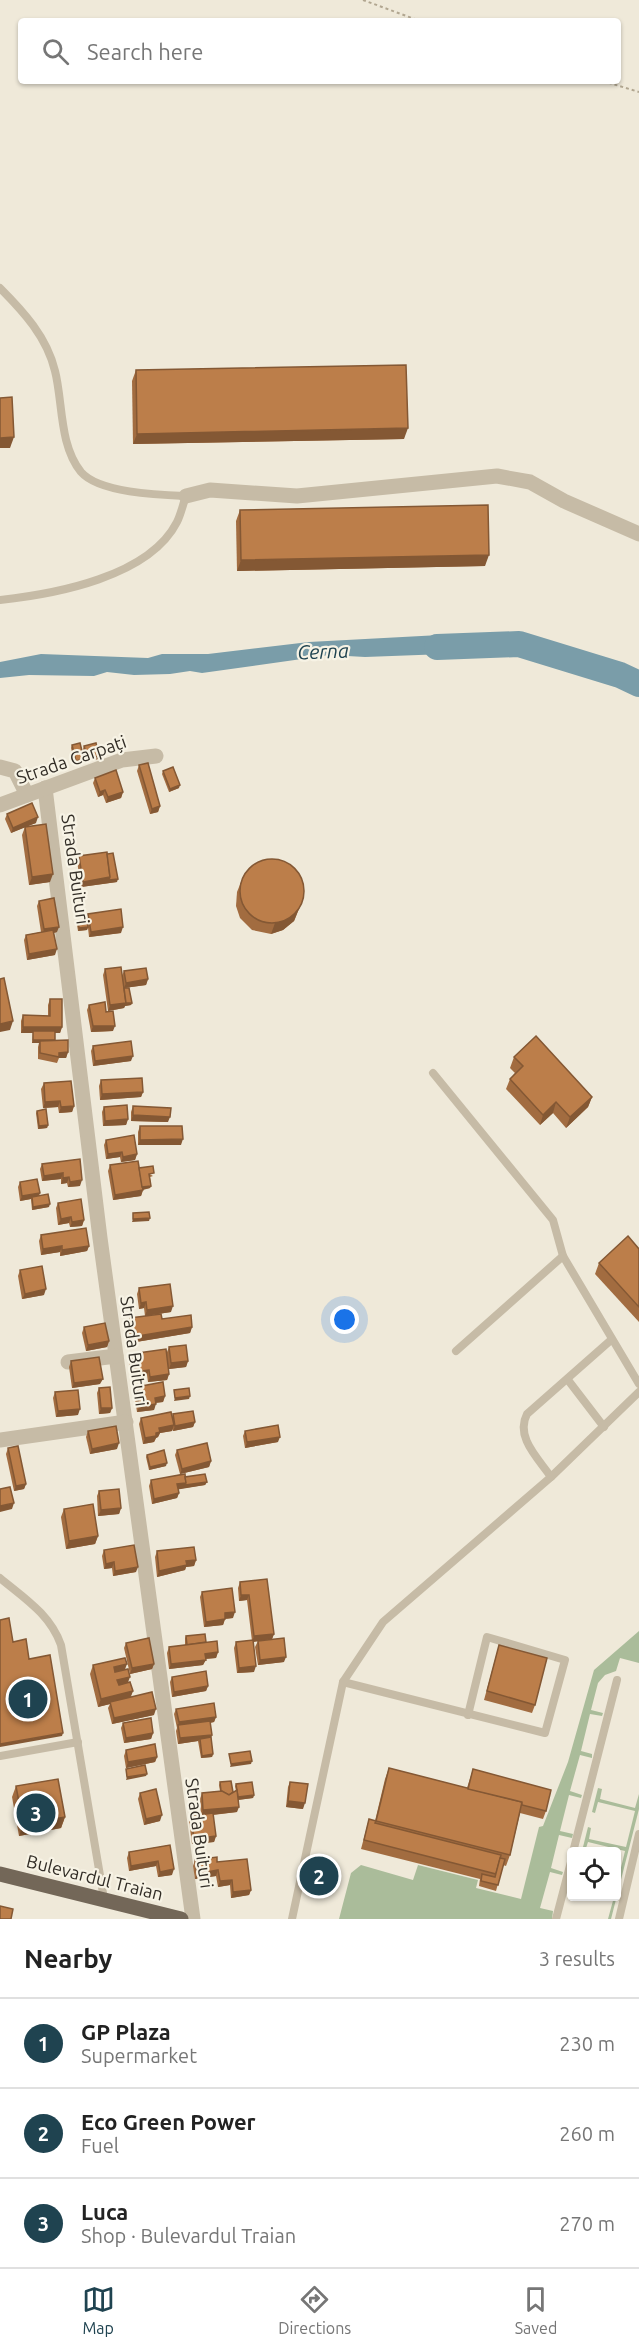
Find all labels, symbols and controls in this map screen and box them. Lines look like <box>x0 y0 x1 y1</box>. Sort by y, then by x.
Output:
search box <box>18 18 621 84</box>
icon: search <box>39 35 72 68</box>
text: Search here <box>87 39 203 64</box>
water label: Cerna <box>297 639 349 663</box>
street label: Strada Carpați <box>13 731 129 787</box>
street label: Strada Buituri <box>58 813 94 925</box>
street label: Strada Buituri <box>117 1295 153 1407</box>
your location <box>330 1305 359 1334</box>
pin: 1 <box>9 1676 48 1722</box>
street label: Strada Buituri <box>182 1777 218 1889</box>
pin: 3 <box>16 1790 56 1836</box>
map controls <box>567 1847 621 1901</box>
button: locate <box>567 1847 621 1901</box>
street label: Bulevardul Traian <box>25 1850 165 1904</box>
pin: 2 <box>300 1854 338 1898</box>
text: Nearby <box>24 1944 112 1973</box>
text: 3 results <box>539 1947 615 1970</box>
text: GP Plaza <box>81 2019 171 2044</box>
text: 1 <box>38 2032 49 2055</box>
text: 230 m <box>559 2032 615 2055</box>
text: Supermarket <box>81 2044 197 2067</box>
text: Eco Green Power <box>81 2109 256 2134</box>
text: 2 <box>38 2122 49 2145</box>
text: 260 m <box>559 2122 615 2145</box>
text: Fuel <box>81 2134 119 2157</box>
text: Luca <box>81 2199 128 2224</box>
text: 3 <box>38 2212 49 2235</box>
text: 270 m <box>559 2212 615 2235</box>
text: Shop · Bulevardul Traian <box>81 2224 296 2247</box>
tab: Map <box>82 2283 115 2337</box>
tab: Directions <box>278 2283 351 2337</box>
tab: Saved <box>515 2283 557 2337</box>

